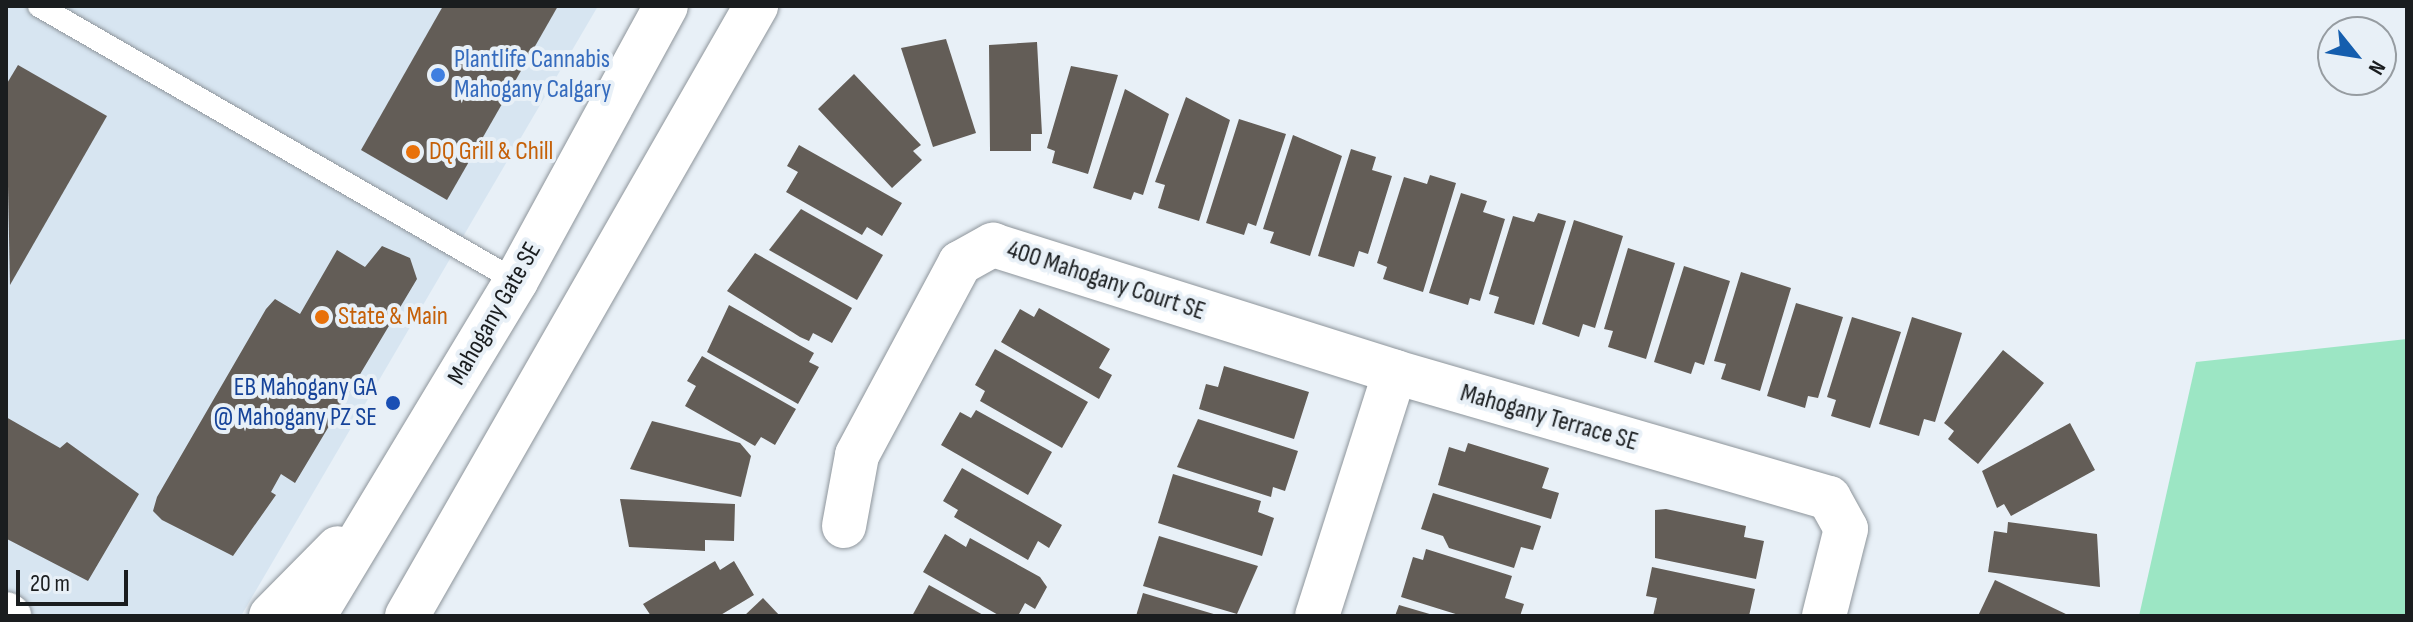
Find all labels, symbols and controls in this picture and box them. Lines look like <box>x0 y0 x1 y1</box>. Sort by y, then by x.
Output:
north arrow <box>2317 16 2397 96</box>
place label: Plantlife Cannabis Mahogany Calgary <box>454 44 611 106</box>
text: N <box>2362 55 2391 79</box>
marker: Plantlife Cannabis Mahogany Calgary <box>429 66 447 84</box>
place label: DQ Grill & Chill <box>429 136 553 168</box>
marker: DQ Grill & Chill <box>404 143 422 161</box>
street label: 400 Mahogany Court SE <box>1003 234 1209 328</box>
street label: Mahogany Gate SE <box>442 237 548 391</box>
place label: State & Main <box>338 301 448 333</box>
marker: State & Main <box>313 308 331 326</box>
place label: EB Mahogany GA @ Mahogany PZ SE <box>214 372 377 434</box>
street label: Mahogany Terrace SE <box>1457 378 1641 458</box>
marker: EB Mahogany GA @ Mahogany PZ SE <box>384 394 402 412</box>
scale bar <box>20 554 132 604</box>
text: 20 m <box>30 569 70 598</box>

